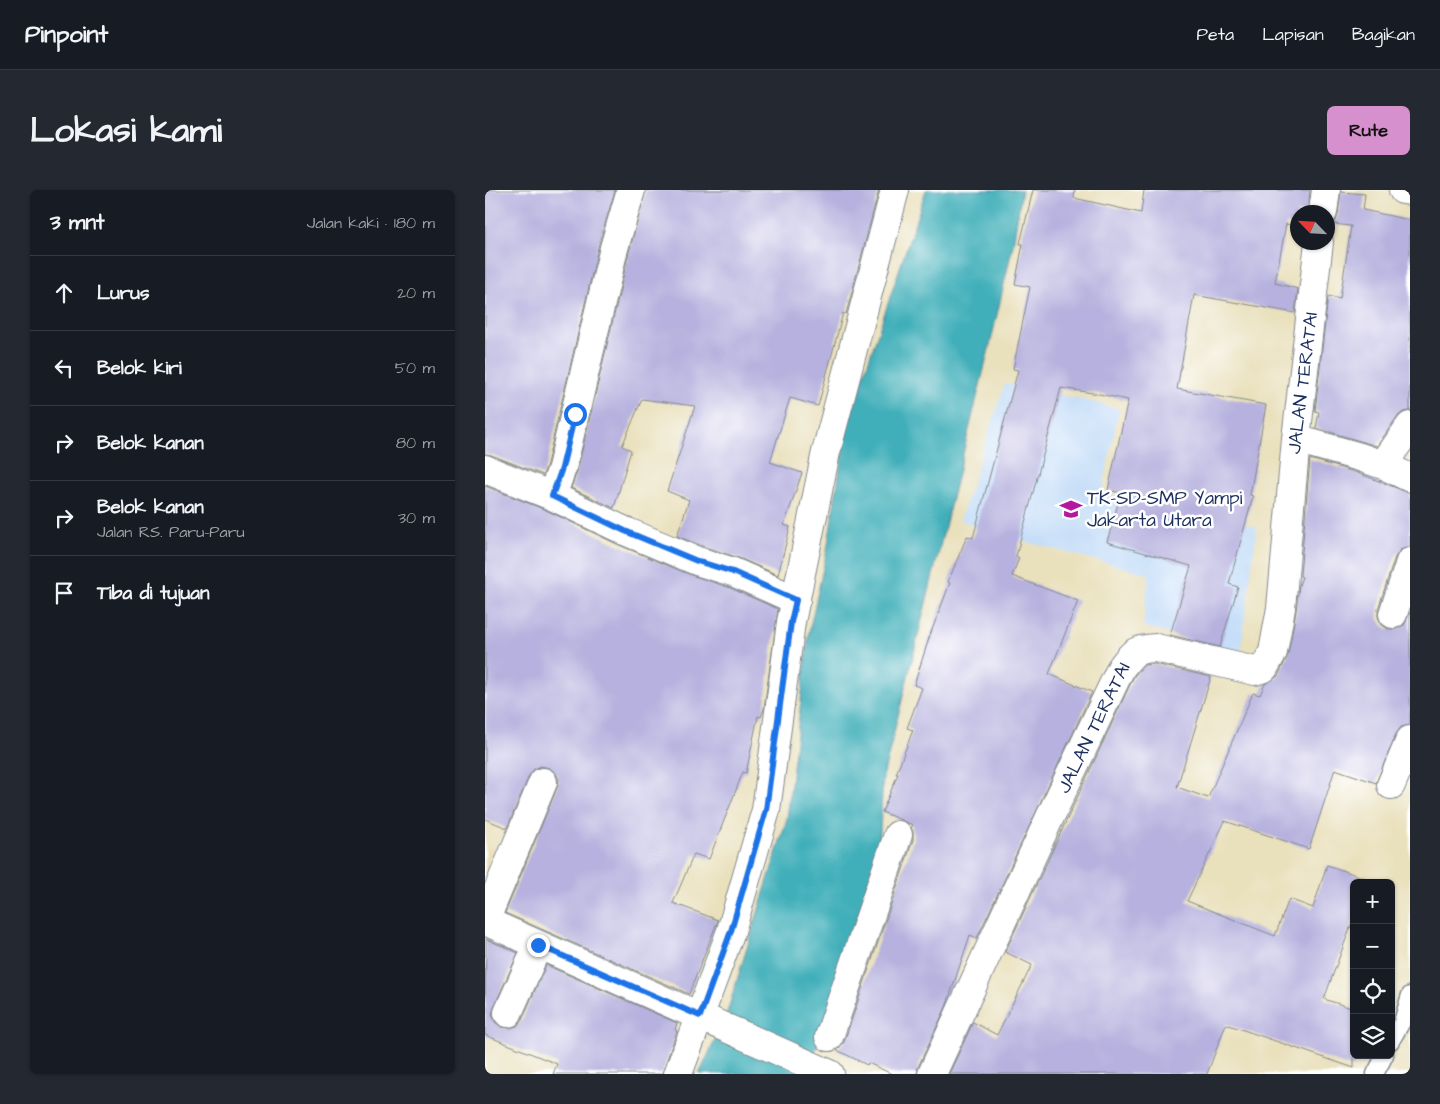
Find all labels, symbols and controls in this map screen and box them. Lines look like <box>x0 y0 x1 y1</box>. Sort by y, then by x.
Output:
text: Pinpoint <box>25 18 108 52</box>
text: Peta <box>1197 22 1234 47</box>
text: Lapisan <box>1262 22 1324 47</box>
text: Bagikan <box>1352 22 1415 47</box>
text: Lokasi kami <box>30 106 222 155</box>
button: Rute <box>1327 106 1410 155</box>
north arrow <box>1290 205 1335 250</box>
text: 3 mnt <box>50 208 104 237</box>
text: Jalan kaki · 180 m <box>307 212 435 234</box>
icon: ahead <box>50 279 78 307</box>
text: Lurus <box>97 280 149 307</box>
text: 20 m <box>397 282 435 304</box>
street label: JALAN TERATAI <box>1281 311 1325 455</box>
icon: left <box>50 354 78 382</box>
text: Belok kiri <box>97 355 182 382</box>
text: 50 m <box>395 357 435 379</box>
route start <box>564 403 587 426</box>
icon: right <box>50 429 78 457</box>
text: Belok kanan <box>97 430 204 457</box>
text: 80 m <box>396 432 435 454</box>
place label: TK-SD-SMP Yampi Jakarta Utara <box>1087 485 1243 534</box>
text: Belok kanan <box>97 494 204 521</box>
school or university icon: TK-SD-SMP Yampi Jakarta Utara <box>1058 496 1084 522</box>
icon: right <box>50 504 78 532</box>
text: 30 m <box>398 507 435 529</box>
text: Jalan RS. Paru-Paru <box>97 521 245 543</box>
icon: arrive <box>50 579 78 607</box>
text: Tiba di tujuan <box>97 580 209 607</box>
street label: JALAN TERATAI <box>1051 658 1137 798</box>
map controls <box>1350 879 1395 1059</box>
button: + <box>1350 879 1395 924</box>
button: − <box>1350 924 1395 969</box>
route end <box>527 934 550 957</box>
button: locate <box>1350 969 1395 1014</box>
button: layers <box>1350 1014 1395 1059</box>

